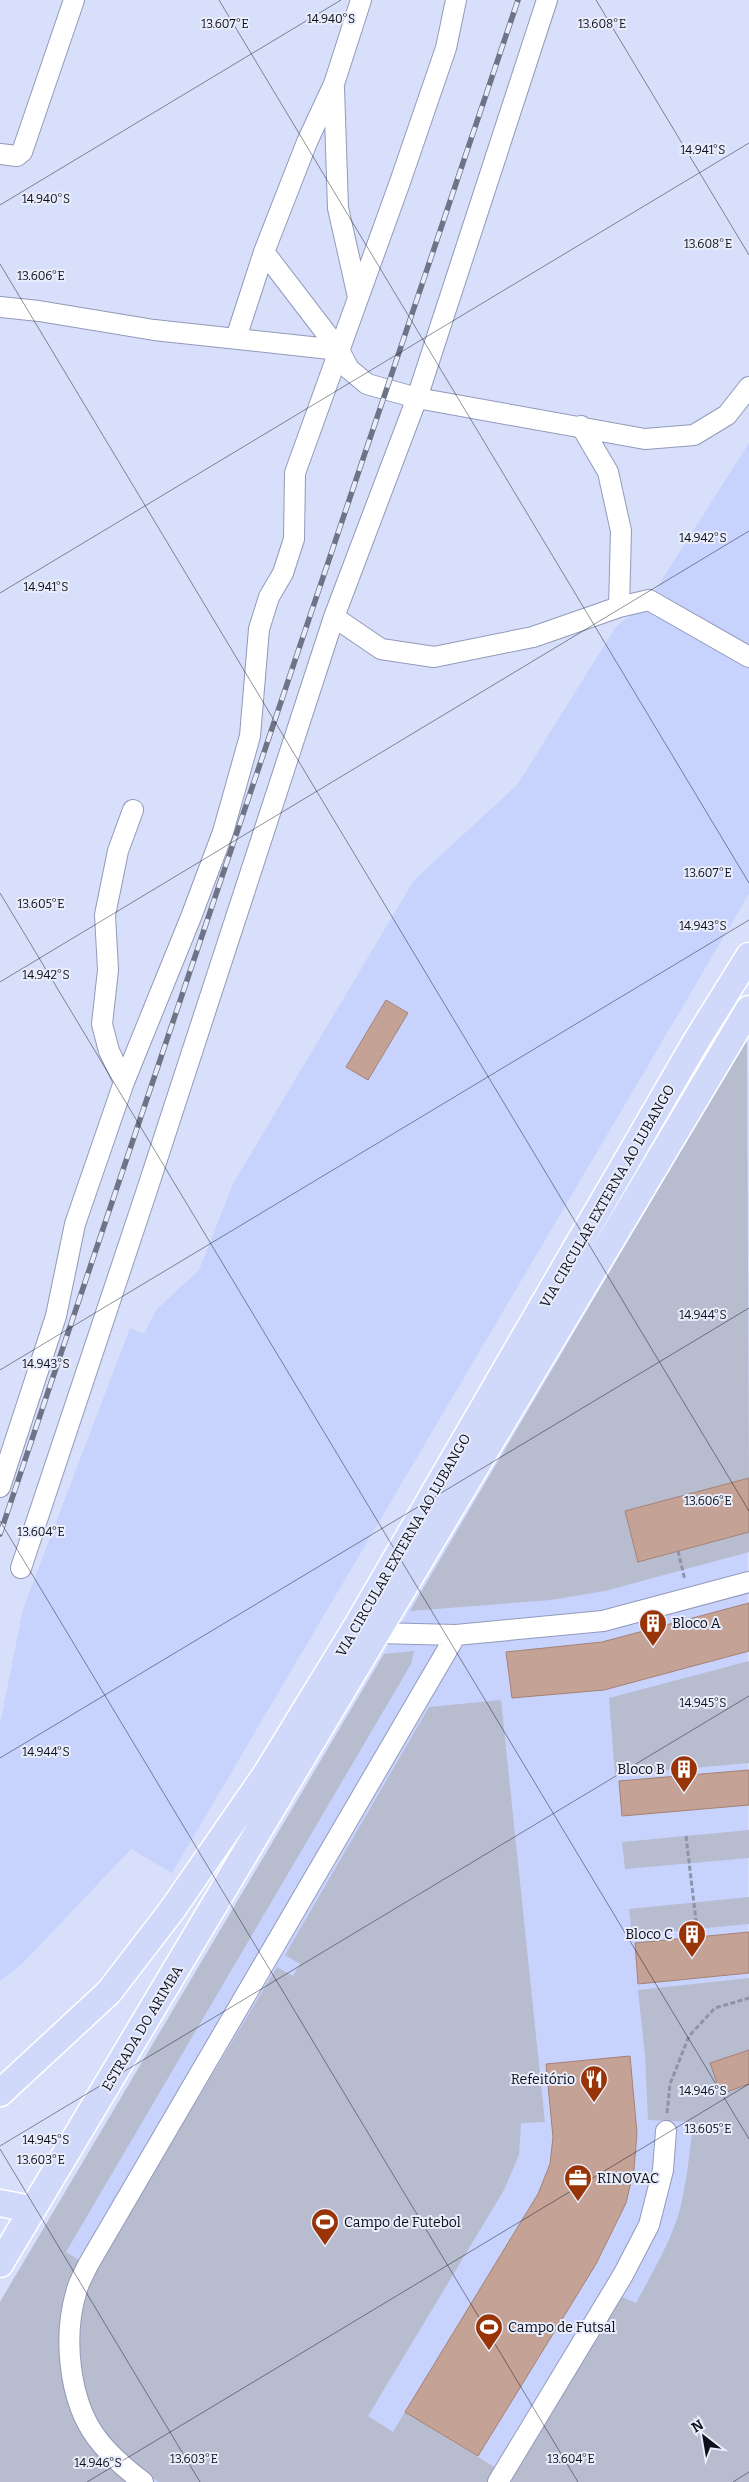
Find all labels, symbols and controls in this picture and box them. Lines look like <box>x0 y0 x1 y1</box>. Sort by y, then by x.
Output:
text: 14.940°S <box>307 12 355 26</box>
text: 13.607°E <box>201 17 249 31</box>
text: 13.608°E <box>578 17 626 31</box>
text: 14.941°S <box>680 143 726 157</box>
text: 14.940°S <box>22 192 70 206</box>
text: 13.608°E <box>684 237 732 251</box>
text: 13.606°E <box>17 269 65 283</box>
text: 14.942°S <box>679 531 727 545</box>
text: 14.941°S <box>23 580 69 594</box>
text: 13.607°E <box>684 866 732 880</box>
text: 13.605°E <box>17 897 65 911</box>
text: 14.943°S <box>679 919 727 933</box>
text: 14.942°S <box>22 968 70 982</box>
street label: VIA CIRCULAR EXTERNA AO LUBANGO <box>536 1082 678 1311</box>
text: 14.944°S <box>679 1308 727 1322</box>
text: 14.943°S <box>22 1357 70 1371</box>
street label: VIA CIRCULAR EXTERNA AO LUBANGO <box>332 1431 474 1660</box>
text: 13.606°E <box>684 1494 732 1508</box>
text: 13.604°E <box>17 1525 65 1539</box>
building icon: Bloco A <box>638 1608 668 1647</box>
place label: Bloco A <box>672 1615 721 1632</box>
text: 14.945°S <box>680 1696 726 1710</box>
text: 14.944°S <box>22 1745 70 1759</box>
building icon: Bloco B <box>669 1754 699 1793</box>
place label: Bloco B <box>617 1761 665 1778</box>
building icon: Bloco C <box>677 1919 707 1958</box>
place label: Bloco C <box>625 1926 673 1943</box>
street label: ESTRADA DO ARIMBA <box>98 1962 187 2094</box>
restaurant icon: Refeitório <box>579 2064 609 2103</box>
place label: Refeitório <box>511 2071 575 2088</box>
text: 14.946°S <box>679 2084 727 2098</box>
text: 13.605°E <box>684 2122 732 2136</box>
text: 14.945°S <box>23 2133 69 2147</box>
text: 13.603°E <box>17 2153 65 2167</box>
office icon: RINOVAC <box>563 2163 593 2202</box>
place label: RINOVAC <box>597 2170 659 2187</box>
sports icon: Campo de Futebol <box>310 2207 340 2246</box>
place label: Campo de Futebol <box>344 2214 461 2231</box>
sports icon: Campo de Futsal <box>474 2312 504 2351</box>
place label: Campo de Futsal <box>508 2319 615 2336</box>
north arrow <box>679 2412 729 2462</box>
text: N <box>689 2416 707 2436</box>
text: 13.603°E <box>170 2452 218 2466</box>
text: 13.604°E <box>547 2452 595 2466</box>
text: 14.946°S <box>74 2456 122 2470</box>

